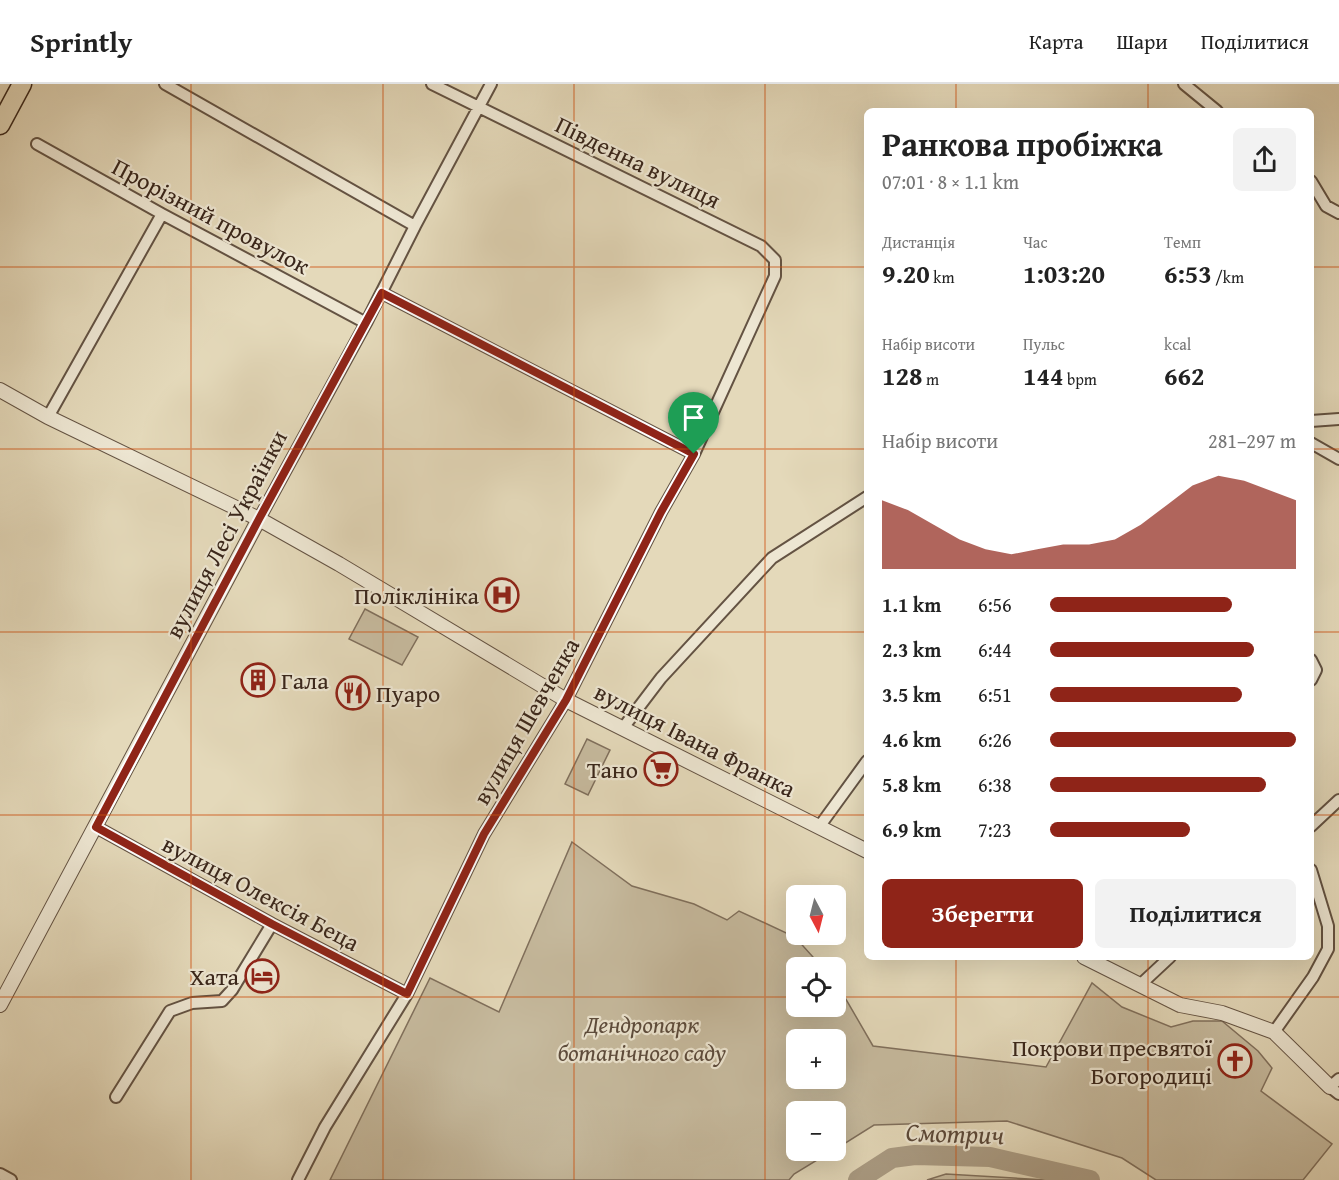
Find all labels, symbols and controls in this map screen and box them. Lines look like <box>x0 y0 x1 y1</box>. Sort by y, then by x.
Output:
text: Sprintly <box>30 21 132 62</box>
text: Карта <box>1029 26 1083 57</box>
text: Шари <box>1116 26 1168 57</box>
text: Поділитися <box>1201 26 1309 57</box>
street label: Південна вулиця <box>549 107 727 217</box>
text: Ранкова пробіжка <box>882 120 1163 168</box>
button: share <box>1233 128 1296 191</box>
street label: Прорізний провулок <box>106 149 316 283</box>
text: 07:01 · 8 × 1.1 km <box>882 167 1019 196</box>
text: Дистанція <box>882 230 955 254</box>
text: Час <box>1023 230 1047 254</box>
text: Темп <box>1164 230 1201 254</box>
text: 9.20 <box>882 254 930 293</box>
text: 1:03:20 <box>1023 254 1105 293</box>
text: 6:53 <box>1164 254 1212 293</box>
text: km <box>930 265 954 289</box>
text: /km <box>1212 265 1244 289</box>
text: Набір висоти <box>882 332 975 356</box>
text: Пульс <box>1023 332 1065 356</box>
text: kcal <box>1164 332 1191 356</box>
text: 128 <box>882 356 922 395</box>
text: 144 <box>1023 356 1063 395</box>
text: 662 <box>1164 356 1204 395</box>
text: m <box>922 367 939 391</box>
text: bpm <box>1063 367 1097 391</box>
pin <box>668 392 719 454</box>
icon: arrive <box>677 401 710 434</box>
street label: вулиця Лесі Українки <box>156 424 296 644</box>
text: Набір висоти <box>882 426 998 455</box>
text: 281–297 m <box>1208 426 1296 455</box>
hospital icon: Поліклініка <box>484 577 520 613</box>
place label: Поліклініка <box>354 578 480 613</box>
text: 1.1 km <box>882 590 941 619</box>
text: 6:56 <box>978 590 1012 619</box>
street label: вулиця Шевченка <box>464 631 588 811</box>
text: 2.3 km <box>882 635 941 664</box>
text: 6:44 <box>978 635 1012 664</box>
building icon: Гала <box>240 662 276 698</box>
place label: Гала <box>281 663 329 698</box>
street label: вулиця Івана Франка <box>588 674 802 806</box>
restaurant icon: Пуаро <box>335 675 371 711</box>
place label: Пуаро <box>376 676 440 711</box>
text: 3.5 km <box>882 680 941 709</box>
text: 6:51 <box>978 680 1012 709</box>
text: 4.6 km <box>882 725 941 754</box>
text: 6:26 <box>978 725 1012 754</box>
supermarket icon: Тано <box>643 751 679 787</box>
place label: Тано <box>587 752 638 787</box>
text: 5.8 km <box>882 770 941 799</box>
text: 6:38 <box>978 770 1012 799</box>
text: 6.9 km <box>882 815 941 844</box>
text: 7:23 <box>978 815 1012 844</box>
street label: вулиця Олексія Беца <box>156 826 366 960</box>
button: Зберегти <box>882 879 1083 948</box>
button: Поділитися <box>1095 879 1296 948</box>
north arrow <box>786 885 846 945</box>
map controls <box>786 885 846 1161</box>
button: locate <box>786 957 846 1017</box>
hotel icon: Хата <box>244 958 280 994</box>
place label: Хата <box>190 959 240 994</box>
park label: Дендропарк ботанічного саду <box>558 1007 726 1070</box>
button: + <box>786 1029 846 1089</box>
place label: Покрови пресвятої Богородиці <box>1012 1030 1213 1093</box>
church icon: Покрови пресвятої Богородиці <box>1217 1043 1253 1079</box>
button: − <box>786 1101 846 1161</box>
water label: Смотрич <box>905 1112 1005 1154</box>

